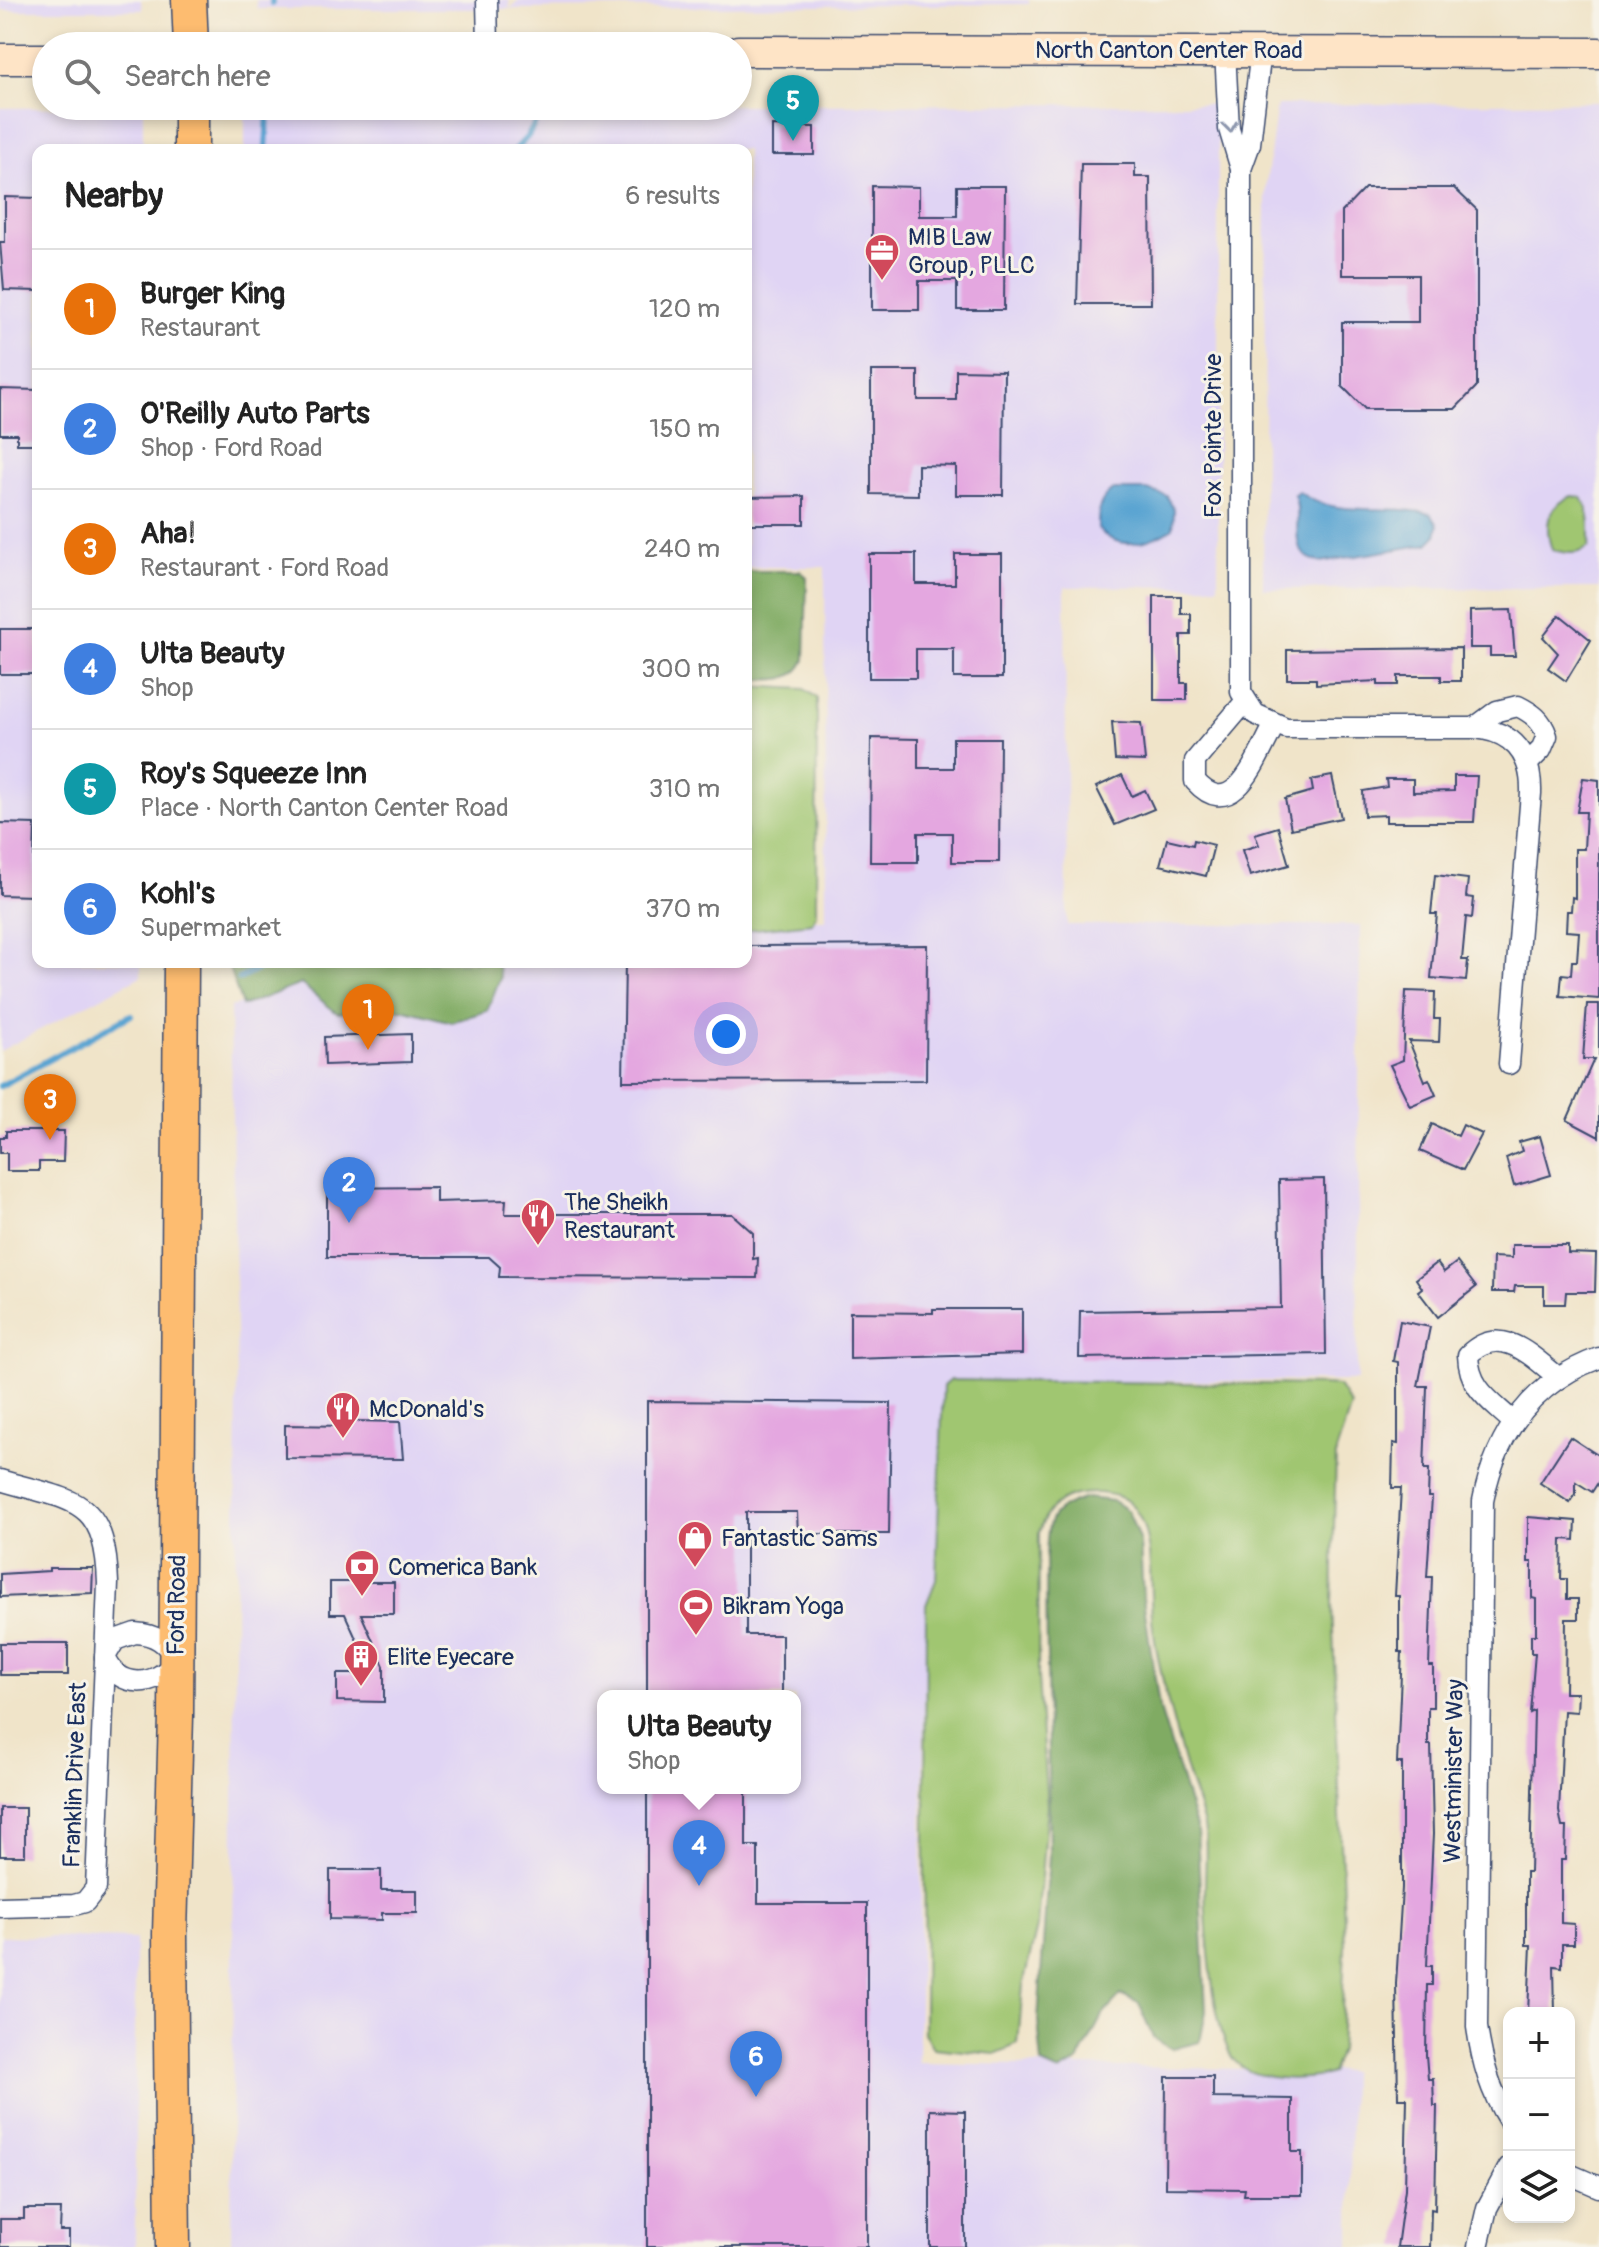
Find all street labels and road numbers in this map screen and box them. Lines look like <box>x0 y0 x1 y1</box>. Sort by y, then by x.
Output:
street label: North Canton Center Road <box>1035 36 1303 65</box>
street label: Fox Pointe Drive <box>1199 354 1228 518</box>
street label: Ford Road <box>162 1554 192 1656</box>
street label: Westminister Way <box>1438 1679 1470 1863</box>
street label: Franklin Drive East <box>57 1681 93 1868</box>

